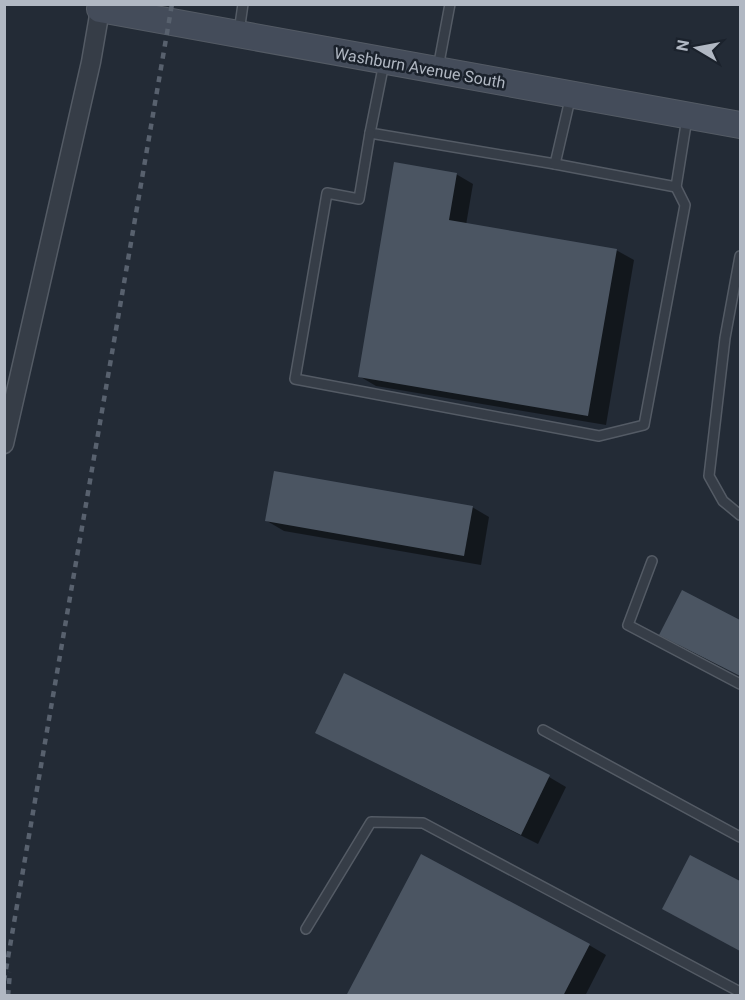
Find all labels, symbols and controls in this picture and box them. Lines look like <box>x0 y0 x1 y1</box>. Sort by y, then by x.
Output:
north arrow <box>667 18 727 78</box>
text: N <box>672 38 693 53</box>
street label: Washburn Avenue South <box>333 44 507 92</box>

